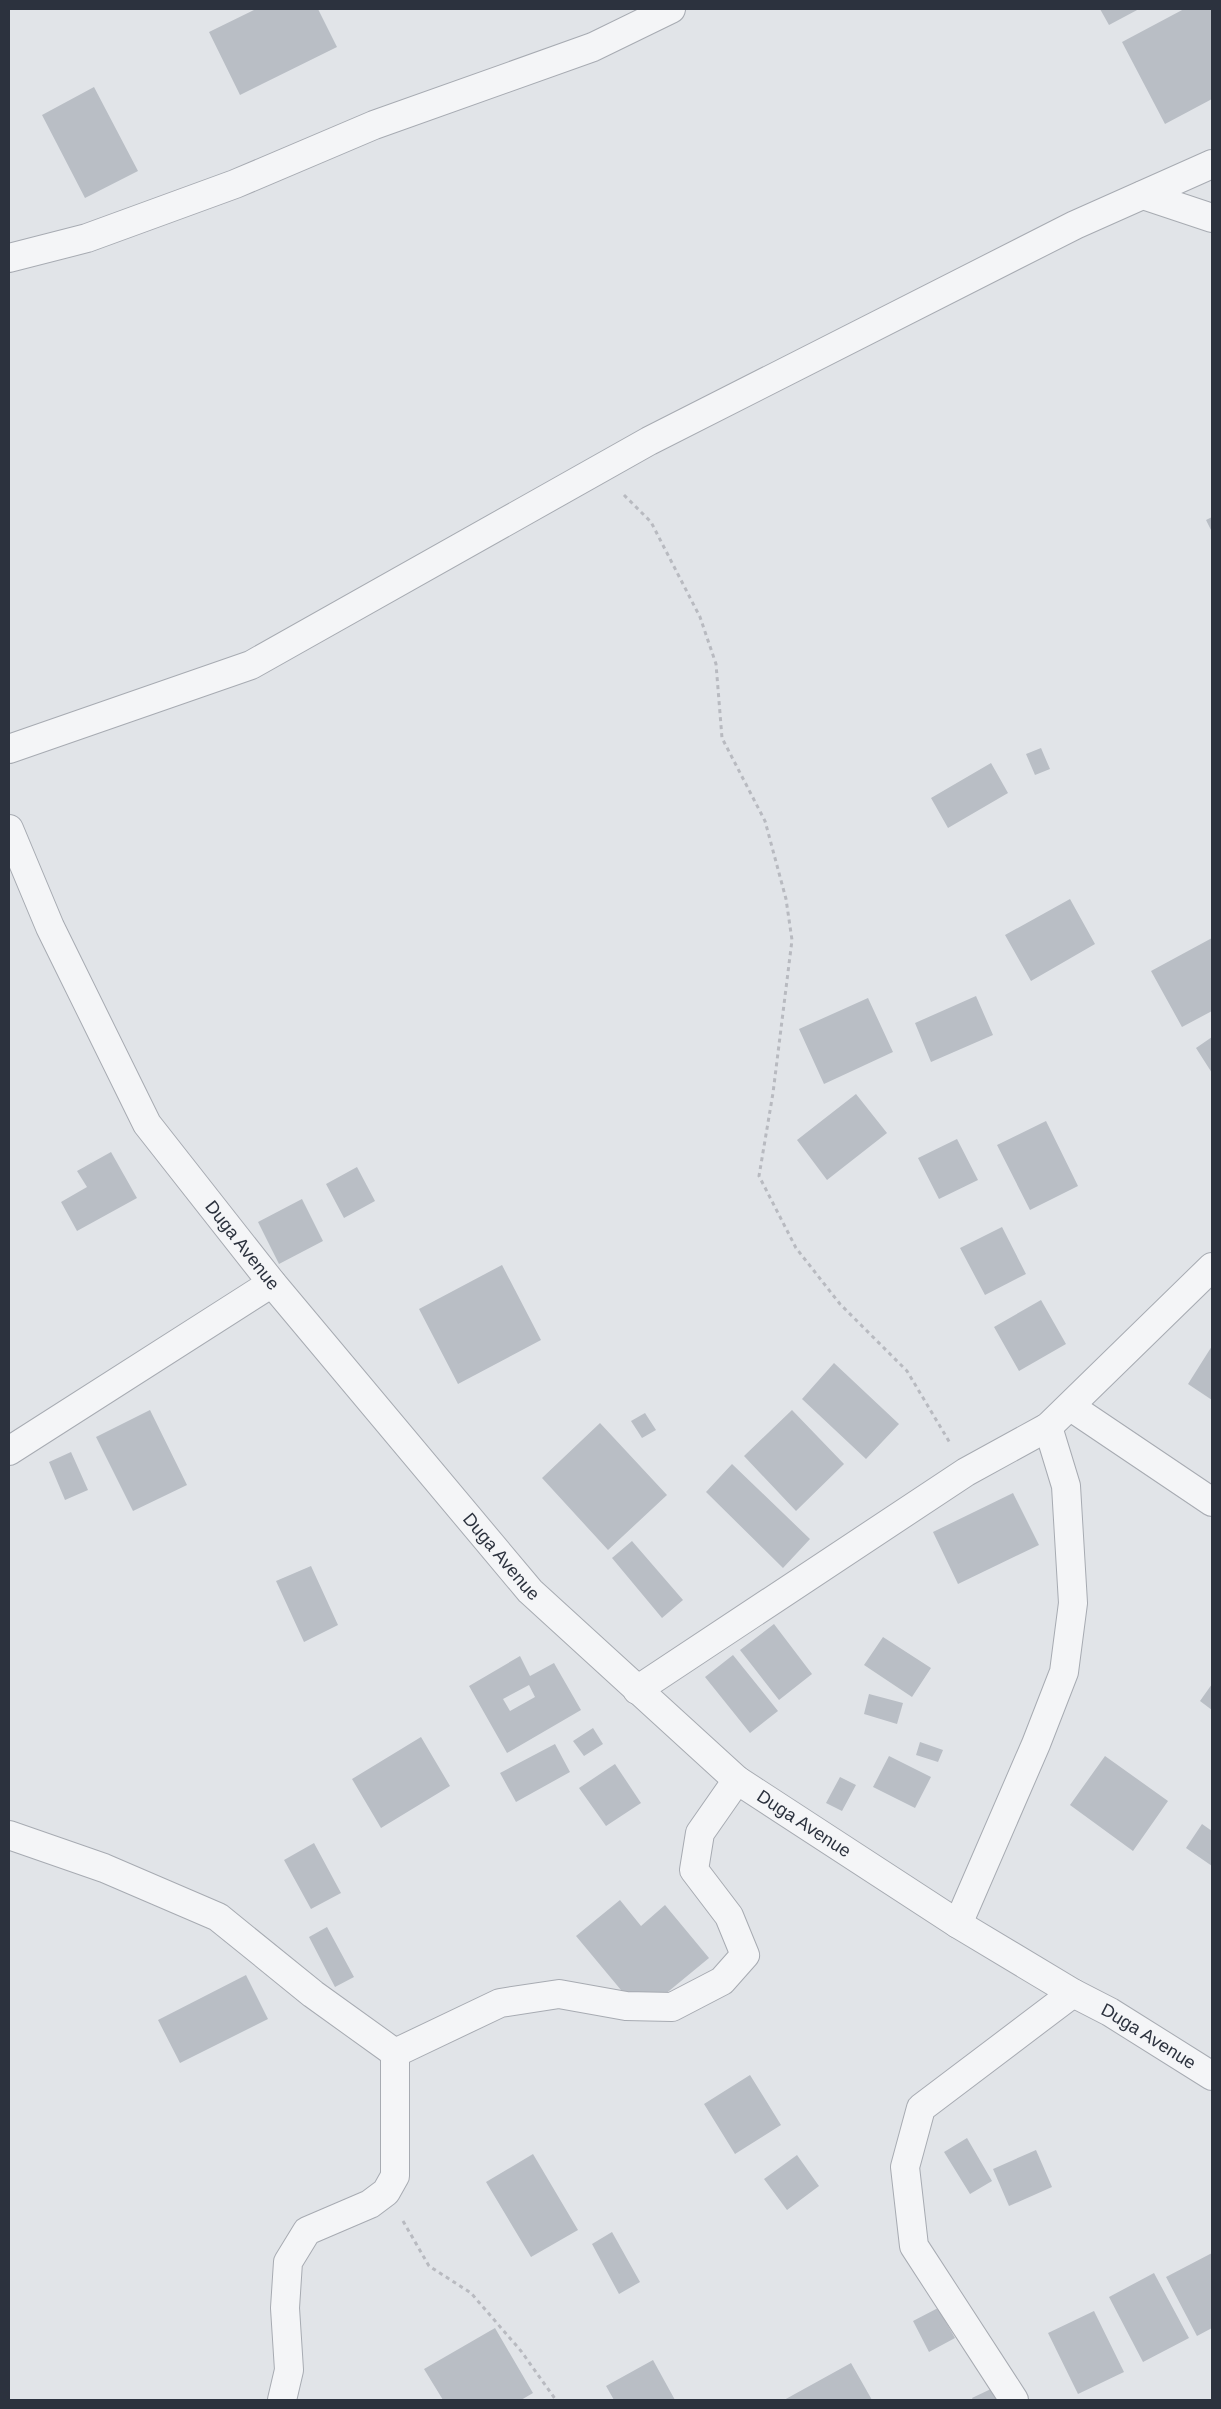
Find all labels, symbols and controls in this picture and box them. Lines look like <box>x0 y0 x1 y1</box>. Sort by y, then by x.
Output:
street label: Duga Avenue <box>201 1197 283 1294</box>
street label: Duga Avenue <box>459 1509 543 1604</box>
street label: Duga Avenue <box>753 1786 855 1861</box>
street label: Duga Avenue <box>1098 1999 1199 2073</box>

